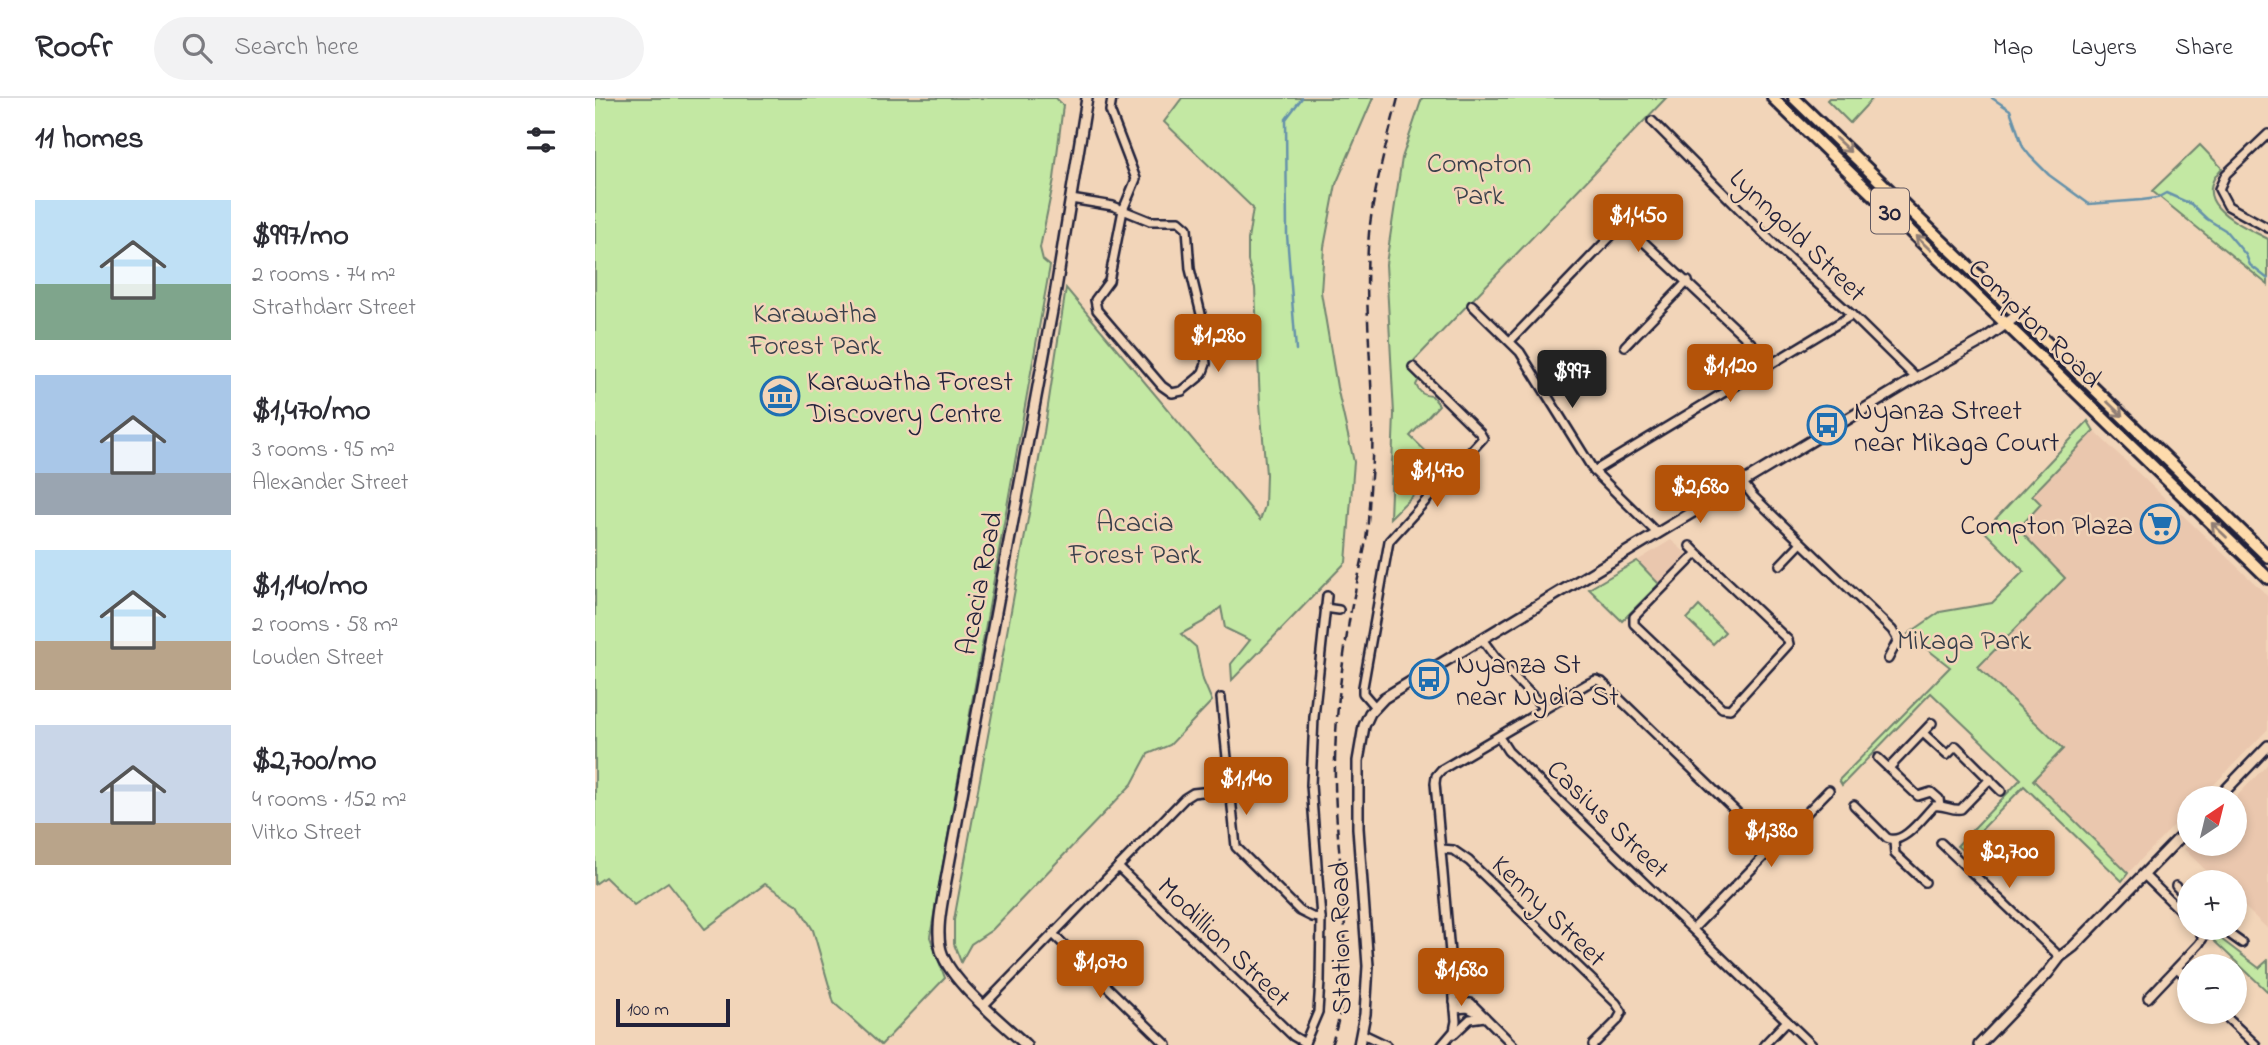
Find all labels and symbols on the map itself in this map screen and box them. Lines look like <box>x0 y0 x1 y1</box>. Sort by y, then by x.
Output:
one-way arrow <box>1834 137 1851 154</box>
park label: Compton Park <box>1427 145 1531 218</box>
street label: Lynngold Street <box>1718 160 1875 313</box>
road number: 30 <box>1871 188 1909 234</box>
pin: $1,450 <box>1581 194 1695 254</box>
one-way arrow <box>1915 235 1932 252</box>
street label: Compton Road <box>1957 250 2110 399</box>
park label: Karawatha Forest Park <box>748 295 882 368</box>
pin: $1,280 <box>1161 314 1275 374</box>
pin: $1,120 <box>1673 344 1787 404</box>
pin: $997 <box>1531 350 1613 410</box>
place label: Karawatha Forest Discovery Centre <box>806 363 1013 436</box>
museum icon: Karawatha Forest Discovery Centre <box>759 375 801 417</box>
place label: Nyanza Street near Mikaga Court <box>1854 392 2059 465</box>
one-way arrow <box>2106 401 2123 418</box>
bus stop icon: Nyanza Street near Mikaga Court <box>1806 404 1848 446</box>
pin: $1,470 <box>1380 450 1494 509</box>
pin: $2,680 <box>1643 466 1757 525</box>
supermarket icon: Compton Plaza <box>2139 503 2181 545</box>
park label: Acacia Forest Park <box>1068 504 1202 577</box>
place label: Compton Plaza <box>1960 507 2133 548</box>
street label: Acacia Road <box>947 508 1015 659</box>
one-way arrow <box>2211 522 2228 539</box>
park label: Mikaga Park <box>1897 622 2032 663</box>
place label: Nyanza St near Nydia St <box>1456 646 1619 719</box>
bus stop icon: Nyanza St near Nydia St <box>1408 658 1450 700</box>
street label: Casius Street <box>1536 751 1677 890</box>
pin: $1,140 <box>1189 758 1303 817</box>
north arrow <box>2177 786 2247 856</box>
pin: $1,380 <box>1714 810 1828 869</box>
pin: $2,700 <box>1952 830 2066 890</box>
street label: Kenny Street <box>1481 847 1615 978</box>
street label: Station Road <box>1321 861 1364 1015</box>
street label: Modillion Street <box>1146 869 1299 1018</box>
pin: $1,070 <box>1043 940 1157 1000</box>
pin: $1,680 <box>1404 948 1518 1008</box>
scale bar <box>616 996 730 1028</box>

